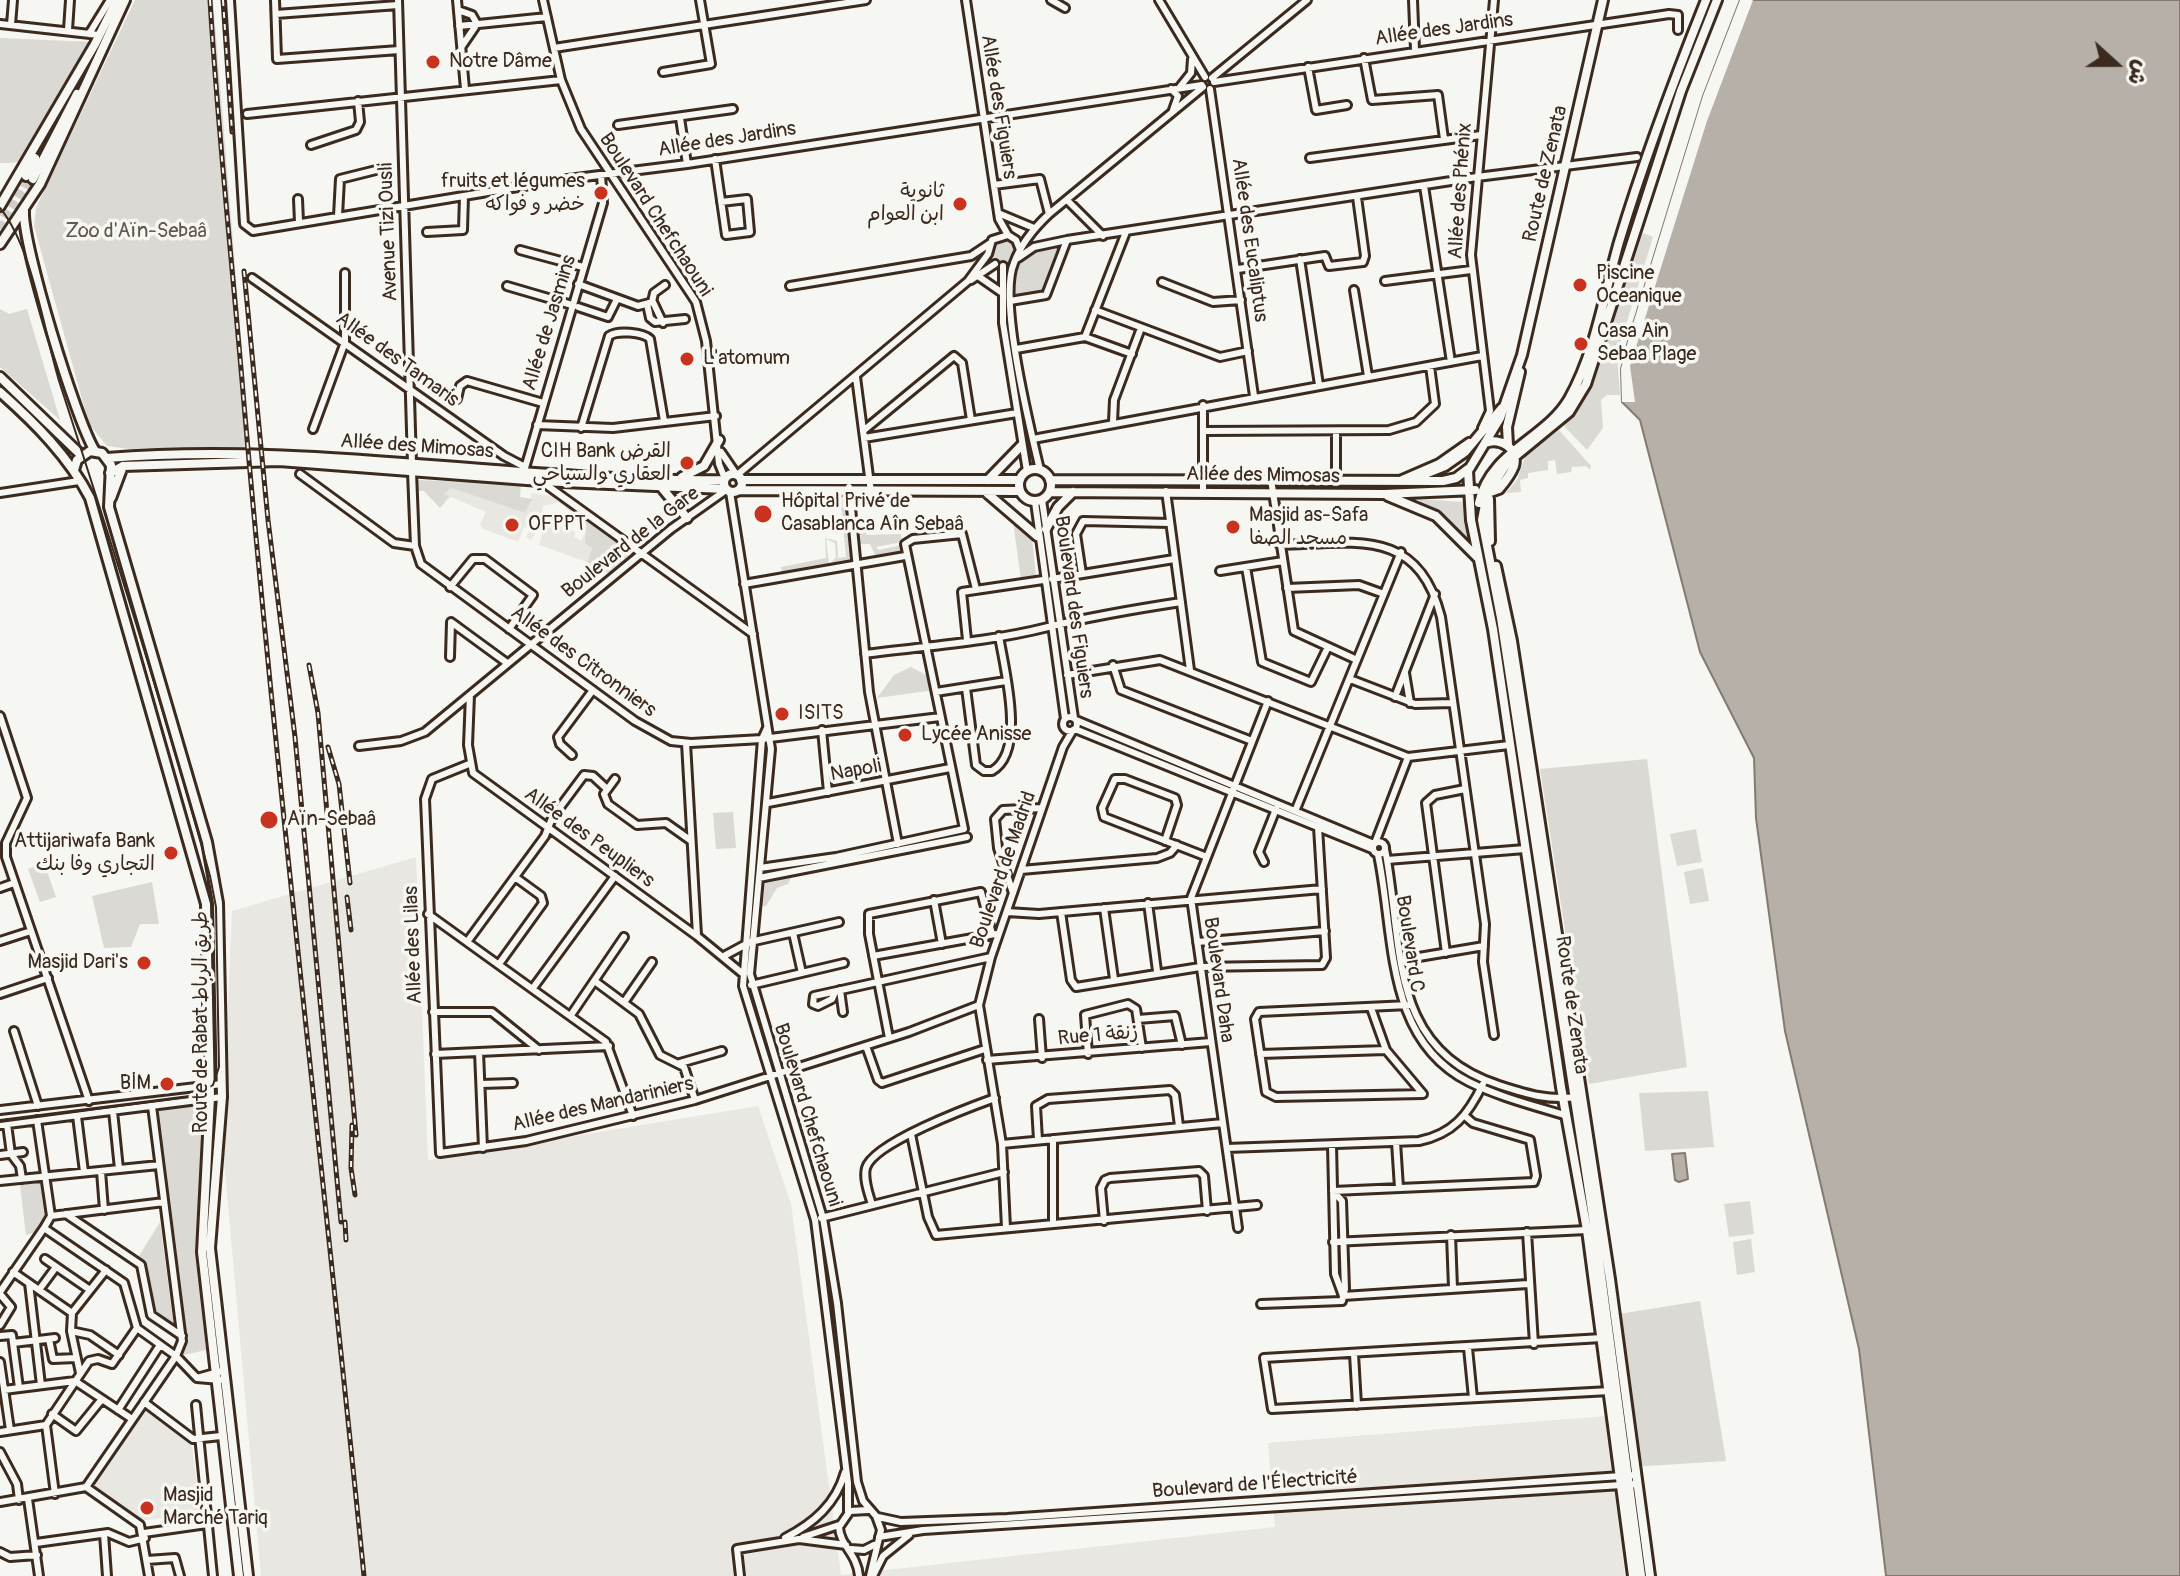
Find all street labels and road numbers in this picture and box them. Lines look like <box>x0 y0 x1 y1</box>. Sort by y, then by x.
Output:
street label: Allée des Jardins <box>1373 8 1515 52</box>
street label: Allée des Figuiers <box>975 33 1021 181</box>
street label: Route de Zenata <box>1519 103 1573 245</box>
street label: Allée des Jardins <box>656 117 798 163</box>
street label: Allée des Phénix <box>1444 122 1478 260</box>
street label: Boulevard Chefchaouni <box>593 129 717 301</box>
street label: Allée des Eucaliptus <box>1226 157 1272 323</box>
street label: Avenue Tizi Ousli <box>375 162 403 302</box>
street label: Allée de Jasmins <box>518 252 582 394</box>
street label: Allée des Tamaris <box>331 307 463 413</box>
street label: Allée des Mimosas <box>340 430 494 464</box>
street label: Allée des Mimosas <box>1186 463 1340 489</box>
street label: Boulevard de la Gare <box>558 482 704 604</box>
street label: Boulevard des Figuiers <box>1048 514 1098 700</box>
street label: Allée des Citronniers <box>506 601 660 723</box>
street label: Napoli <box>829 755 883 787</box>
street label: Allée des Peupliers <box>519 783 659 893</box>
street label: Boulevard de Madrid <box>966 789 1042 951</box>
street label: Allée des Lilas <box>400 885 428 1005</box>
street label: Boulevard C <box>1389 894 1429 994</box>
street label: Route de Rabat طريق الرباط <box>190 911 214 1133</box>
street label: Boulevard Daha <box>1197 916 1239 1044</box>
street label: Route de Zenata <box>1549 934 1593 1076</box>
street label: Boulevard Chefchaouni <box>768 1021 846 1209</box>
street label: Rue 1 زنقة <box>1057 1021 1139 1051</box>
street label: Allée des Mandariniers <box>510 1072 696 1138</box>
street label: Boulevard de l'Électricité <box>1151 1466 1359 1504</box>

